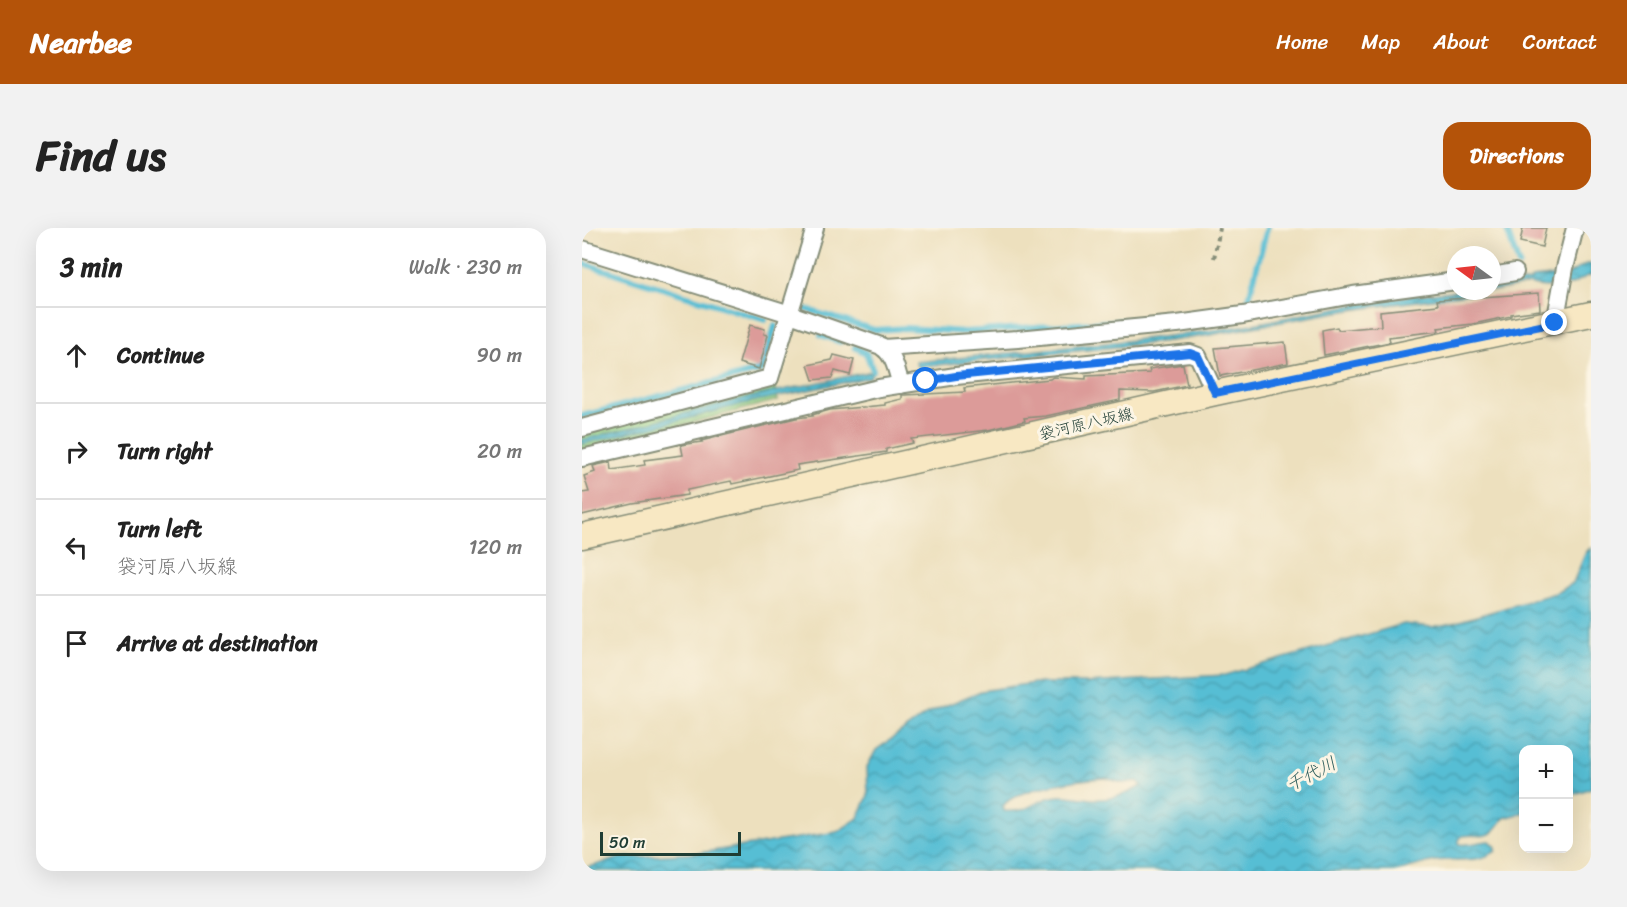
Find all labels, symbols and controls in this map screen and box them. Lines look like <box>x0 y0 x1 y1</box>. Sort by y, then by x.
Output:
text: Nearbee <box>30 18 132 67</box>
text: Home <box>1276 23 1328 61</box>
text: Map <box>1361 23 1400 61</box>
text: About <box>1433 23 1490 61</box>
text: Contact <box>1523 23 1597 61</box>
text: Find us <box>36 119 166 193</box>
button: Directions <box>1443 122 1591 190</box>
text: 3 min <box>60 244 122 290</box>
north arrow <box>1447 246 1501 300</box>
text: Walk · 230 m <box>409 250 522 285</box>
route end <box>1541 309 1567 335</box>
text: Continue <box>117 336 205 375</box>
text: 90 m <box>477 338 522 373</box>
icon: ahead <box>60 339 93 372</box>
route start <box>912 367 938 393</box>
street label: 袋河原八坂線 <box>1036 399 1136 448</box>
text: Turn right <box>117 432 212 471</box>
text: 20 m <box>477 434 522 469</box>
icon: right <box>60 435 93 468</box>
text: Turn left <box>117 510 202 549</box>
text: 120 m <box>469 530 522 565</box>
icon: left <box>60 531 93 564</box>
text: 袋河原八坂線 <box>117 549 237 584</box>
text: Arrive at destination <box>117 624 318 663</box>
icon: arrive <box>60 627 93 660</box>
map controls <box>1519 745 1573 853</box>
button: + <box>1519 745 1573 799</box>
water label: 千代川 <box>1280 747 1342 801</box>
button: − <box>1519 799 1573 853</box>
text: 50 m <box>609 828 645 857</box>
scale bar <box>600 829 741 856</box>

